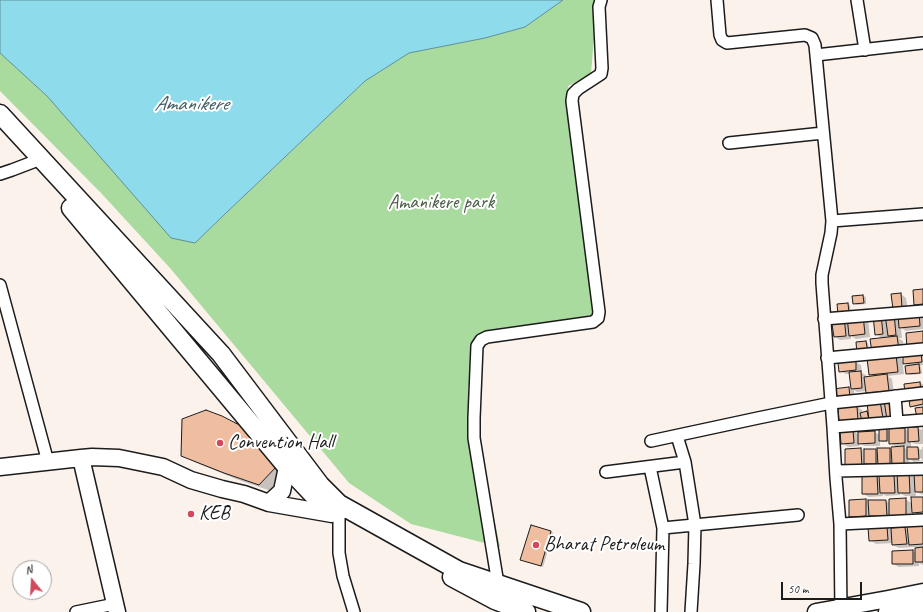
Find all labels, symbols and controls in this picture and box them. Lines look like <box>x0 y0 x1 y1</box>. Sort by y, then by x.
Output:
water label: Amanikere <box>154 91 228 117</box>
park label: Amanikere park <box>388 191 494 215</box>
place label: Convention Hall <box>228 431 334 455</box>
marker: Convention Hall <box>215 438 225 448</box>
place label: KEB <box>199 502 230 526</box>
marker: KEB <box>186 509 196 519</box>
place label: Bharat Petroleum <box>544 533 664 557</box>
marker: Bharat Petroleum <box>531 540 541 550</box>
north arrow <box>12 560 52 600</box>
text: N <box>23 562 34 577</box>
scale bar <box>783 574 864 600</box>
text: 50 m <box>788 581 808 597</box>

